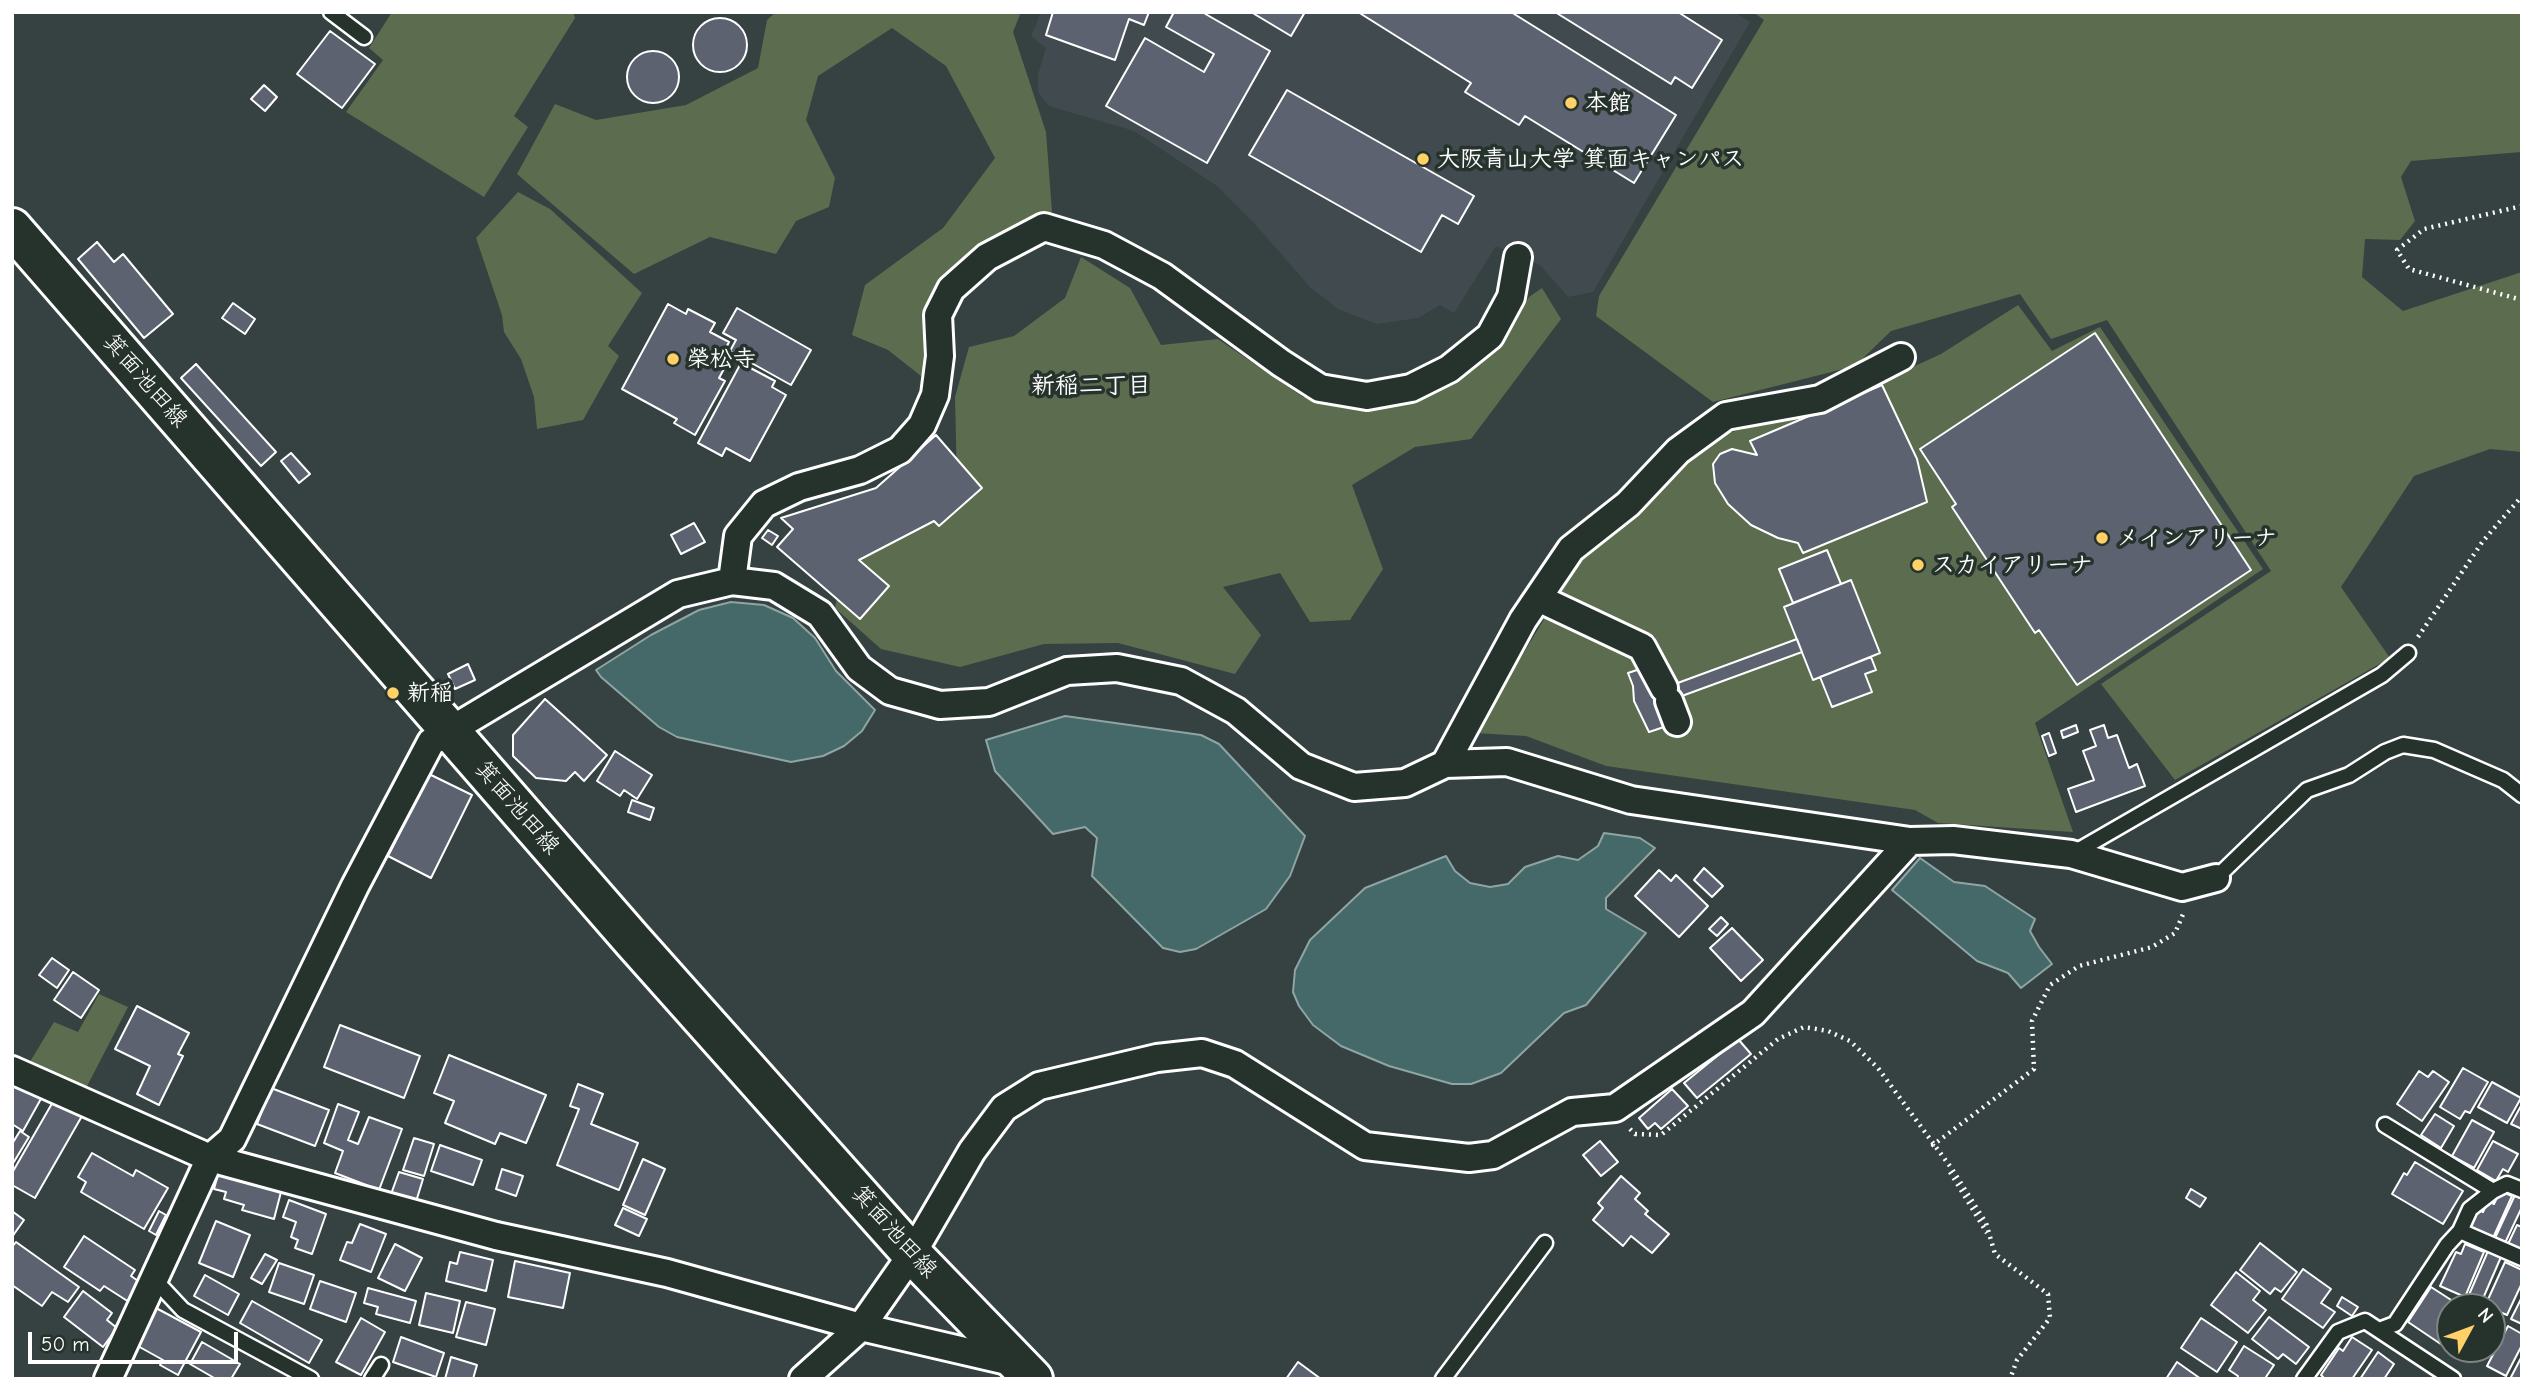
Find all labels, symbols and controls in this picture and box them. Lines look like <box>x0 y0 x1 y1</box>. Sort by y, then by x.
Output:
place label: 本館 <box>1585 89 1631 117</box>
marker: 本館 <box>1563 95 1579 111</box>
place label: 大阪青山大学 箕面キャンパス <box>1437 145 1744 173</box>
marker: 大阪青山大学 箕面キャンパス <box>1415 151 1431 167</box>
street label: 箕面池田線 <box>97 329 193 433</box>
place label: 榮松寺 <box>687 345 756 373</box>
marker: 榮松寺 <box>665 351 681 367</box>
district label: 新稲二丁目 <box>1031 372 1151 400</box>
place label: メインアリーナ <box>2116 524 2277 552</box>
marker: メインアリーナ <box>2094 530 2110 546</box>
place label: スカイアリーナ <box>1932 551 2093 579</box>
marker: スカイアリーナ <box>1910 557 1926 573</box>
place label: 新稲 <box>407 679 453 707</box>
marker: 新稲 <box>385 685 401 701</box>
street label: 箕面池田線 <box>469 756 565 860</box>
street label: 箕面池田線 <box>845 1180 943 1284</box>
north arrow <box>2436 1293 2506 1363</box>
text: N <box>2473 1304 2498 1327</box>
scale bar <box>32 1318 242 1362</box>
text: 50 m <box>41 1332 90 1356</box>

